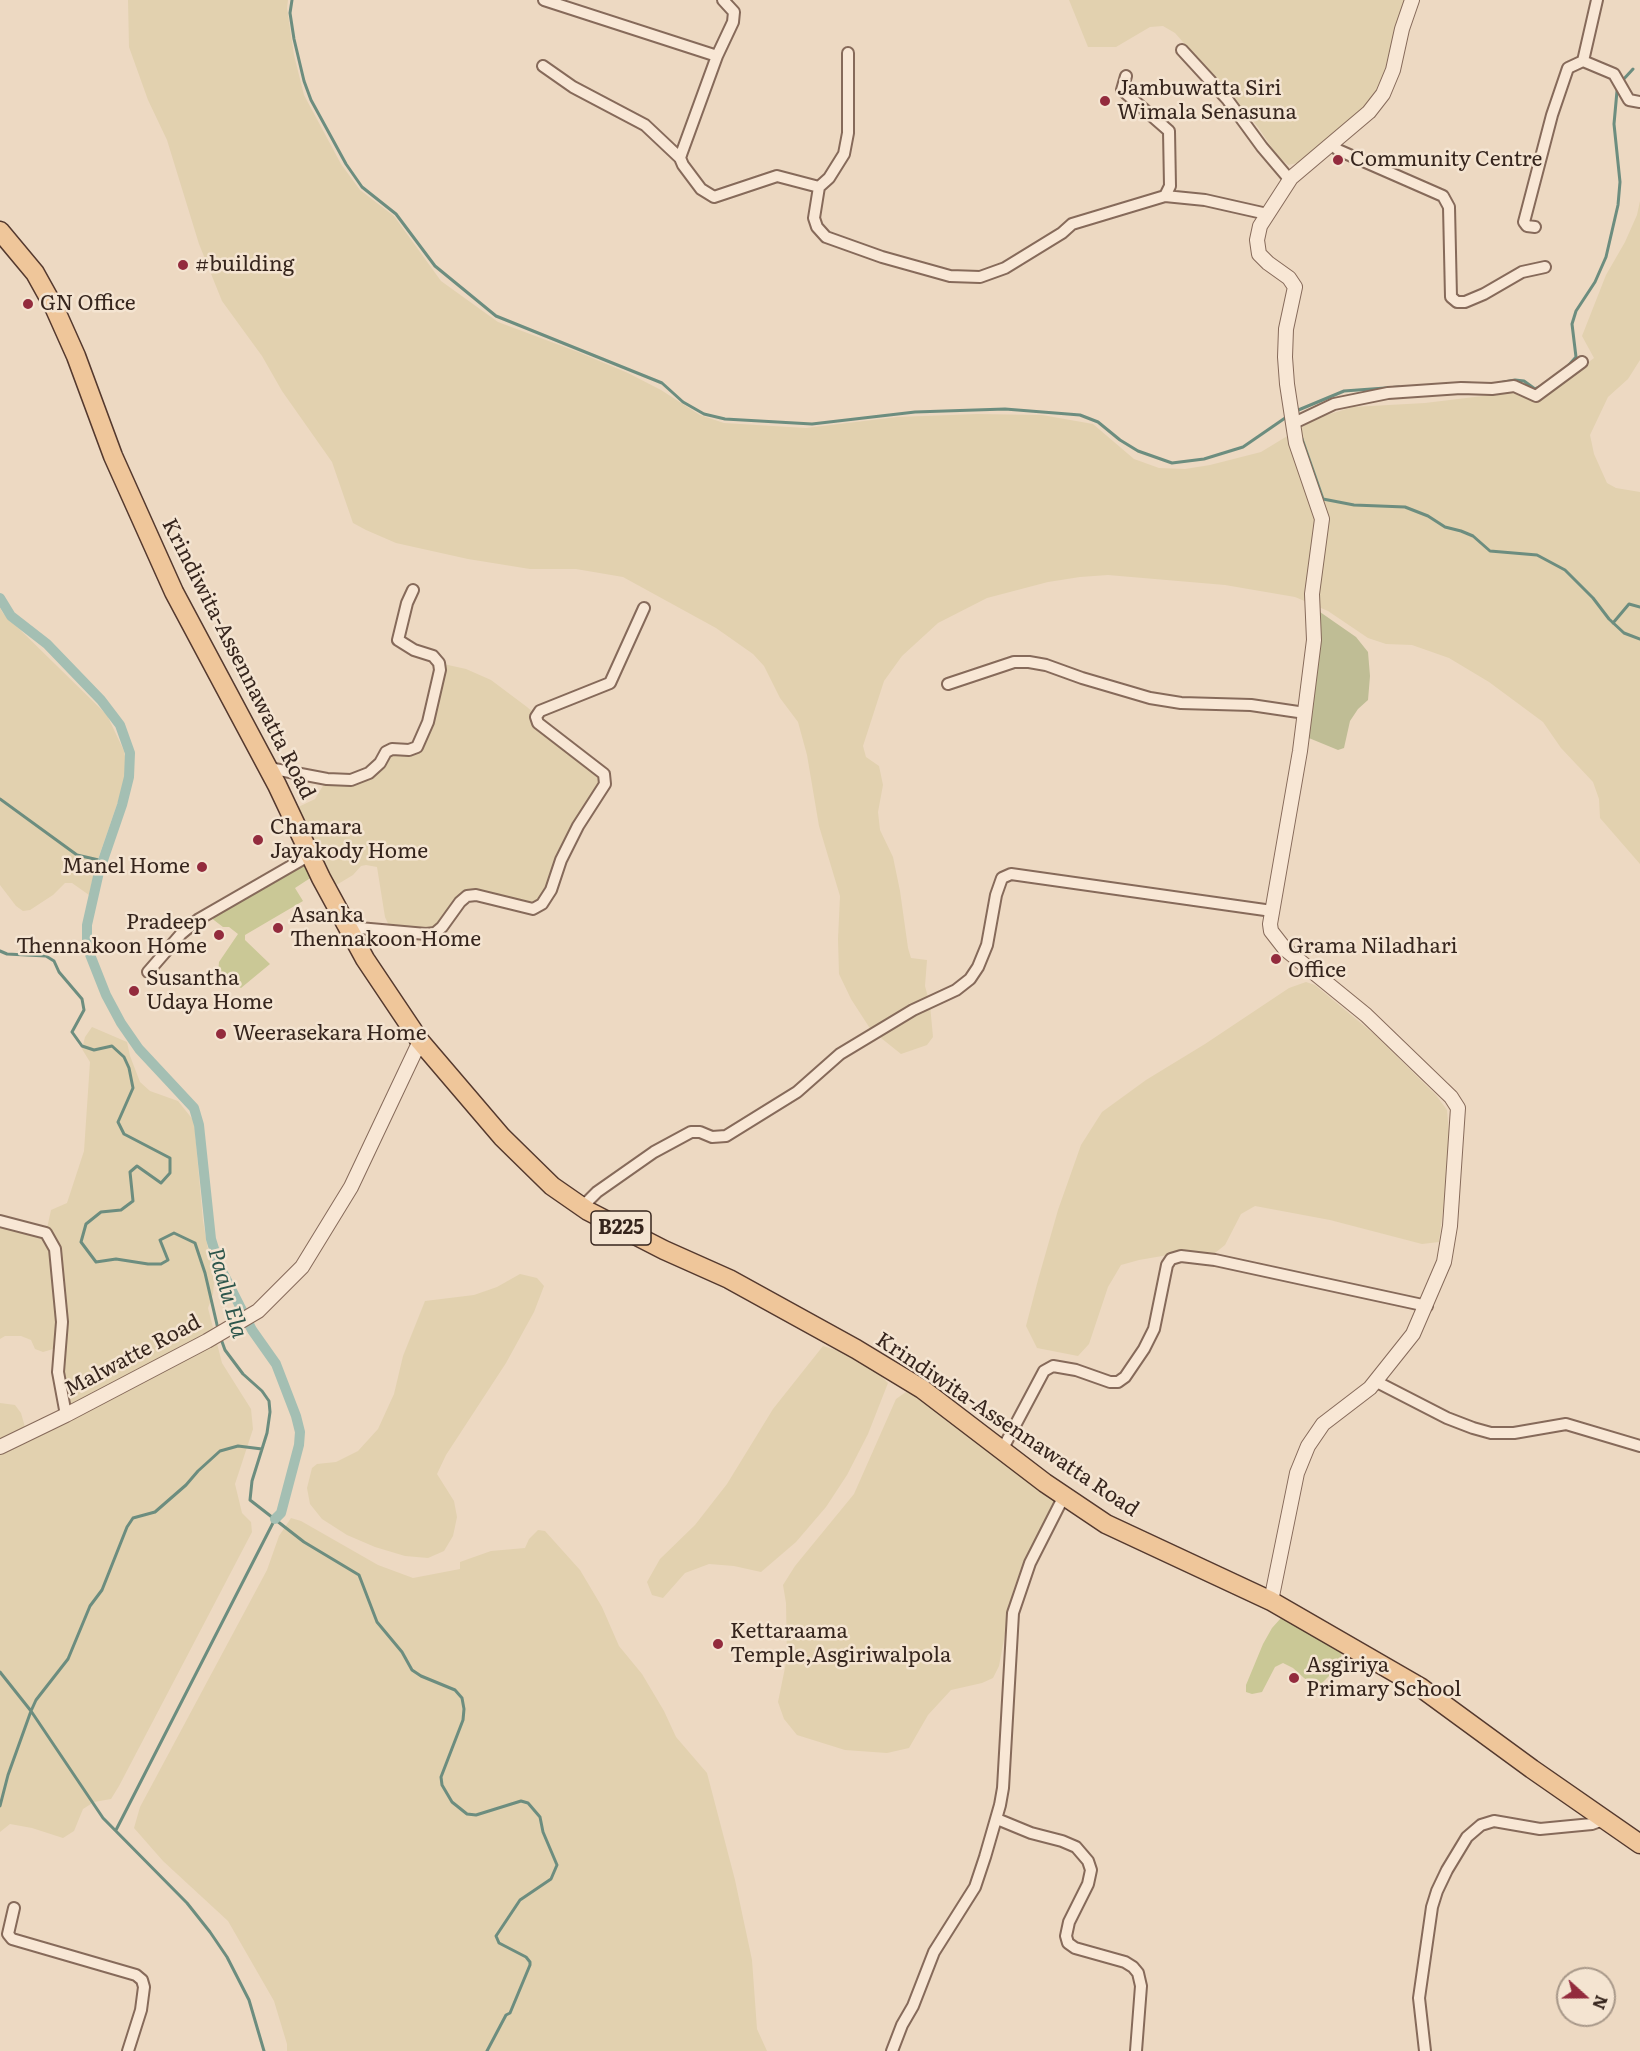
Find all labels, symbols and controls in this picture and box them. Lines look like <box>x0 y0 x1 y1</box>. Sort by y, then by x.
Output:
place label: Jambuwatta Siri Wimala Senasuna <box>1117 76 1297 126</box>
marker: Jambuwatta Siri Wimala Senasuna <box>1098 94 1112 108</box>
place label: Community Centre <box>1350 147 1542 173</box>
marker: Community Centre <box>1331 153 1345 167</box>
place label: #building <box>195 252 294 278</box>
marker: #building <box>176 258 190 272</box>
place label: GN Office <box>40 291 136 317</box>
marker: GN Office <box>21 297 35 311</box>
street label: Krindiwita-Assennawatta Road <box>156 514 320 804</box>
place label: Chamara Jayakody Home <box>270 815 428 865</box>
marker: Chamara Jayakody Home <box>251 833 265 847</box>
place label: Manel Home <box>62 854 190 880</box>
marker: Manel Home <box>195 860 209 874</box>
place label: Asanka Thennakoon Home <box>290 903 481 953</box>
place label: Pradeep Thennakoon Home <box>16 910 207 960</box>
marker: Asanka Thennakoon Home <box>271 921 285 935</box>
marker: Pradeep Thennakoon Home <box>212 928 226 942</box>
place label: Grama Niladhari Office <box>1288 934 1458 984</box>
marker: Grama Niladhari Office <box>1269 952 1283 966</box>
place label: Susantha Udaya Home <box>146 966 273 1016</box>
marker: Susantha Udaya Home <box>127 984 141 998</box>
place label: Weerasekara Home <box>233 1021 427 1047</box>
marker: Weerasekara Home <box>214 1027 228 1041</box>
road number: B225 <box>591 1211 651 1245</box>
water label: Paalu Ela <box>202 1245 252 1341</box>
street label: Malwatte Road <box>61 1310 205 1402</box>
street label: Krindiwita-Assennawatta Road <box>871 1327 1143 1523</box>
place label: Kettaraama Temple,Asgiriwalpola <box>730 1619 951 1669</box>
marker: Kettaraama Temple,Asgiriwalpola <box>711 1637 725 1651</box>
place label: Asgiriya Primary School <box>1306 1653 1461 1703</box>
marker: Asgiriya Primary School <box>1287 1671 1301 1685</box>
north arrow <box>1556 1967 1616 2027</box>
text: N <box>1587 1992 1615 2013</box>

